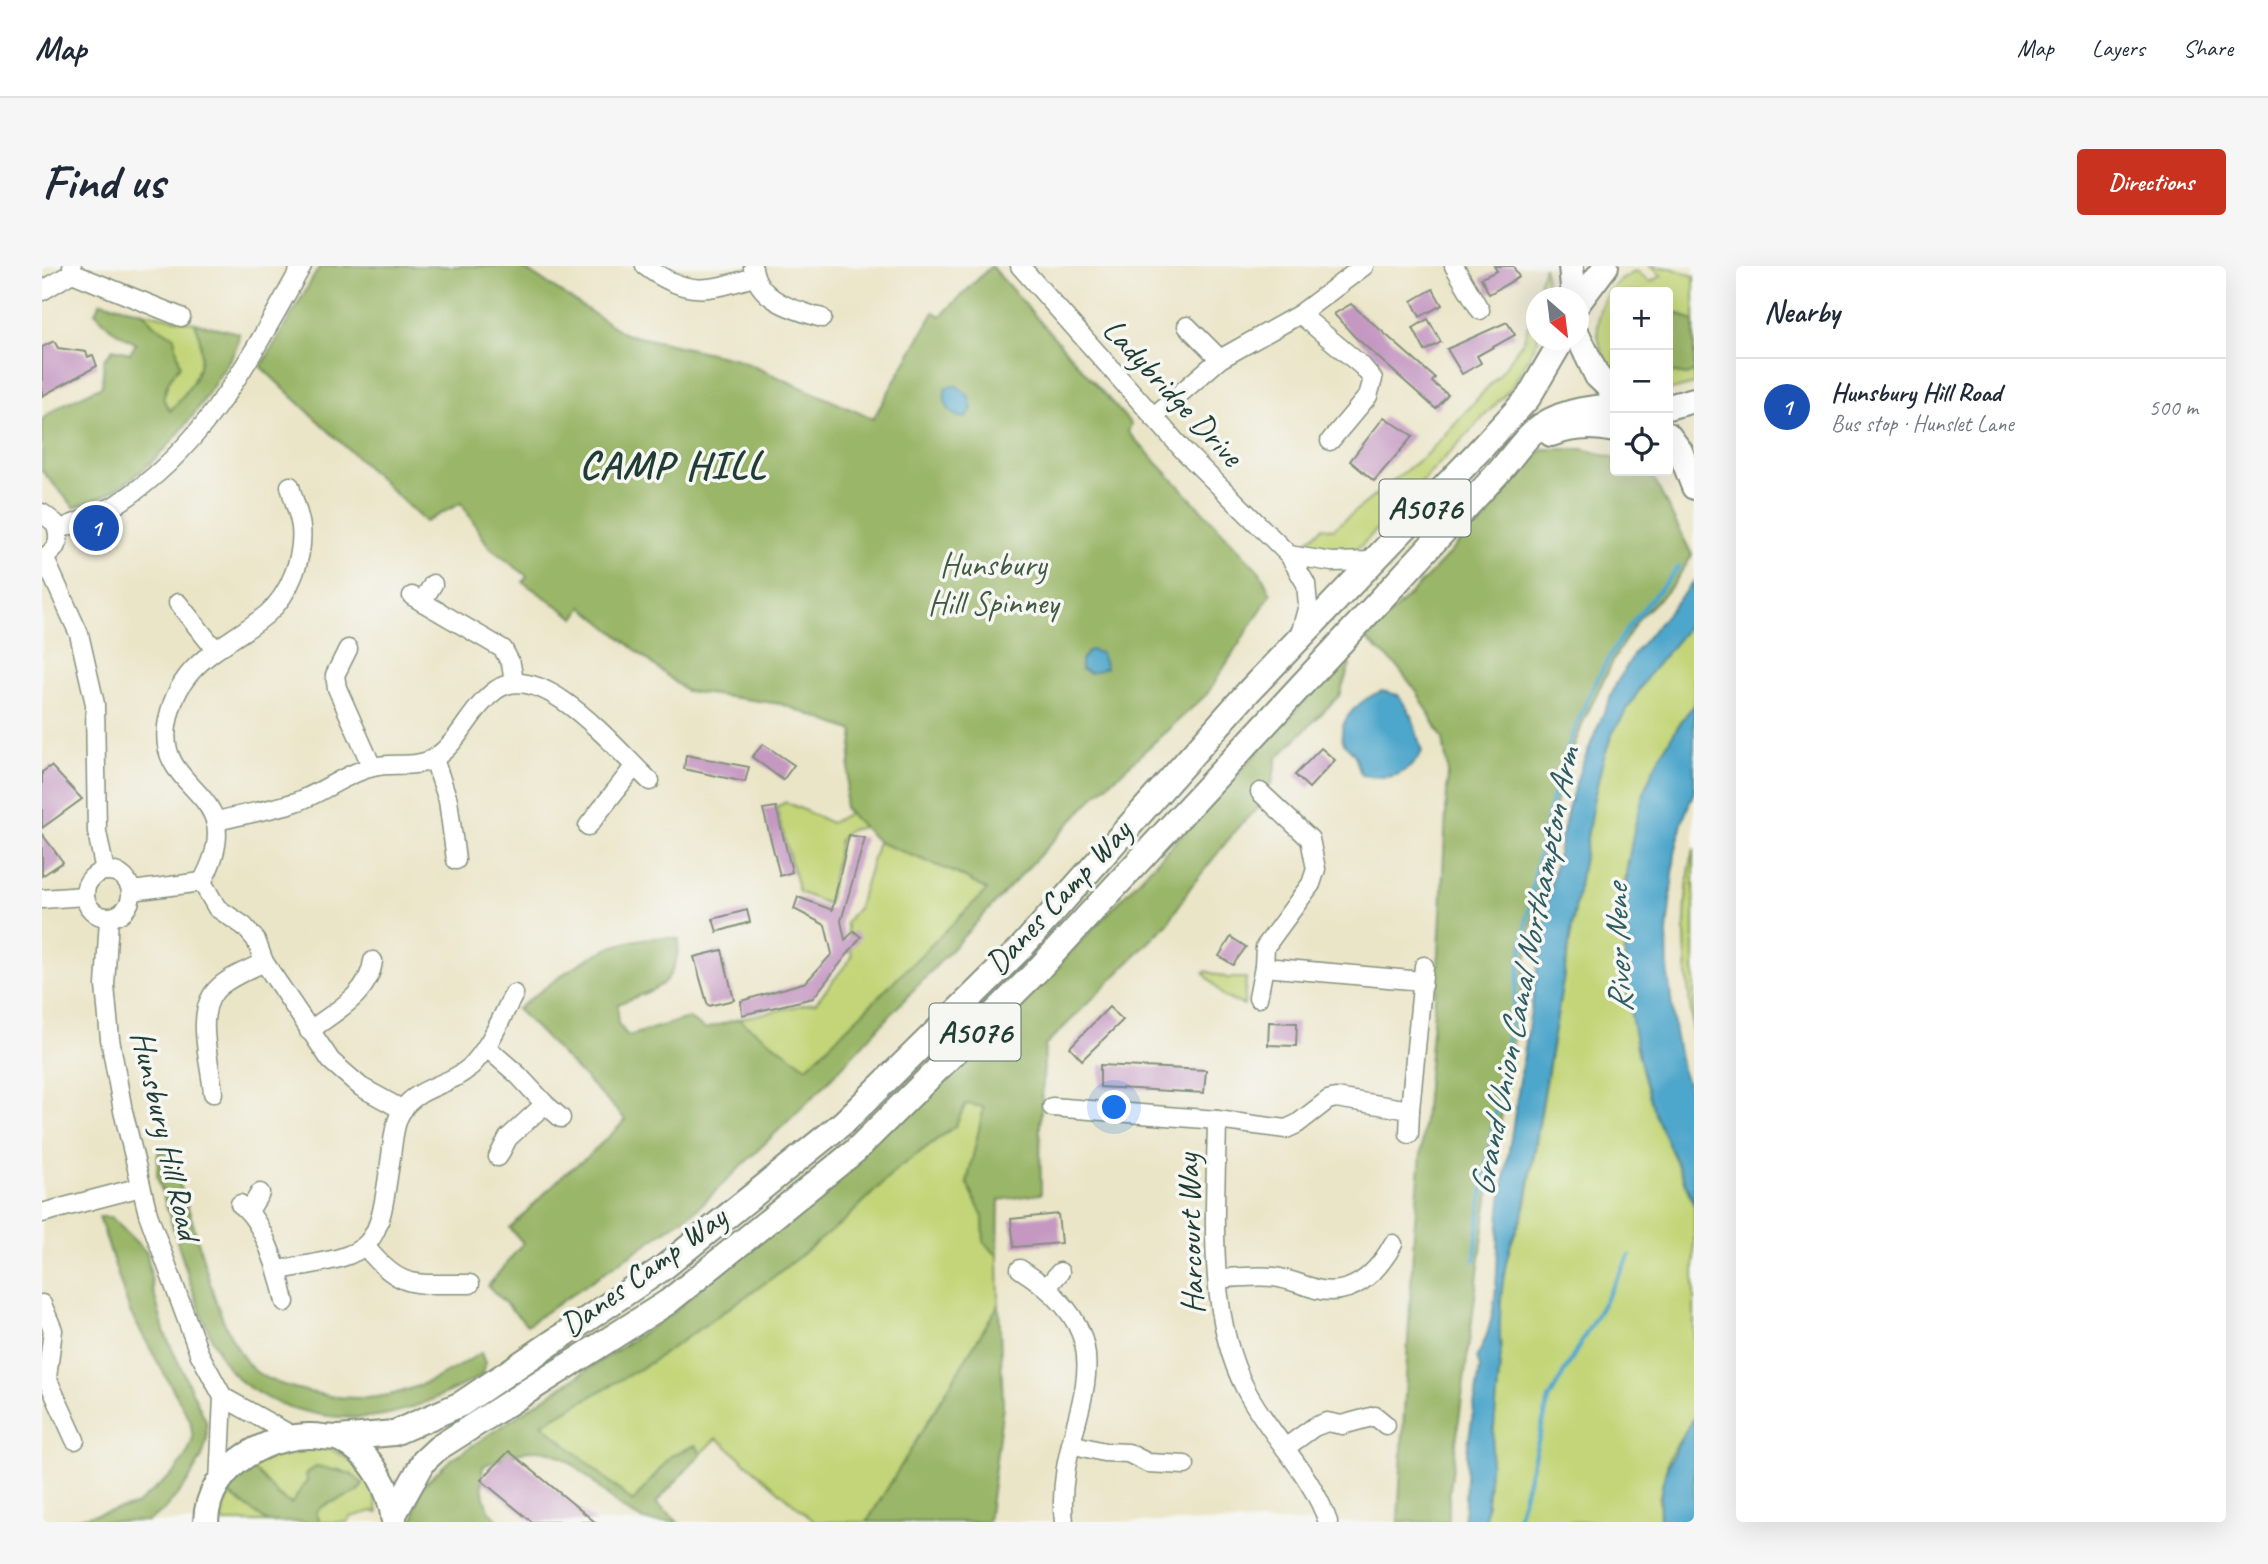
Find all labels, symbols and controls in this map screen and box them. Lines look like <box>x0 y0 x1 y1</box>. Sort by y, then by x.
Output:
text: Map <box>35 27 86 69</box>
text: Map <box>2017 33 2054 63</box>
text: Layers <box>2092 33 2145 63</box>
text: Share <box>2183 33 2233 63</box>
button: Directions <box>2077 149 2226 215</box>
text: Find us <box>42 151 164 213</box>
north arrow <box>1526 287 1589 350</box>
map controls <box>1610 287 1673 476</box>
button: + <box>1610 287 1673 350</box>
text: Nearby <box>1764 293 1840 331</box>
street label: Ladybridge Drive <box>1094 309 1254 477</box>
button: − <box>1610 350 1673 413</box>
text: Hunsbury Hill Road <box>1831 376 2001 409</box>
text: 1 <box>1782 393 1792 422</box>
text: 500 m <box>2149 393 2198 422</box>
text: Bus stop · Hunslet Lane <box>1831 409 2014 438</box>
button: locate <box>1610 413 1673 476</box>
district label: CAMP HILL <box>579 440 767 490</box>
road number: A5076 <box>1380 480 1470 536</box>
pin: 1 <box>73 502 119 554</box>
park label: Hunsbury Hill Spinney <box>928 544 1061 624</box>
water label: Grand Union Canal Northampton Arm <box>1459 741 1590 1200</box>
street label: Danes Camp Way <box>976 809 1142 983</box>
water label: River Nene <box>1593 879 1643 1014</box>
road number: A5076 <box>930 1004 1020 1060</box>
street label: Hunsbury Hill Road <box>122 1027 212 1248</box>
your location <box>1097 1090 1131 1124</box>
street label: Harcourt Way <box>1166 1150 1214 1315</box>
street label: Danes Camp Way <box>551 1195 737 1346</box>

